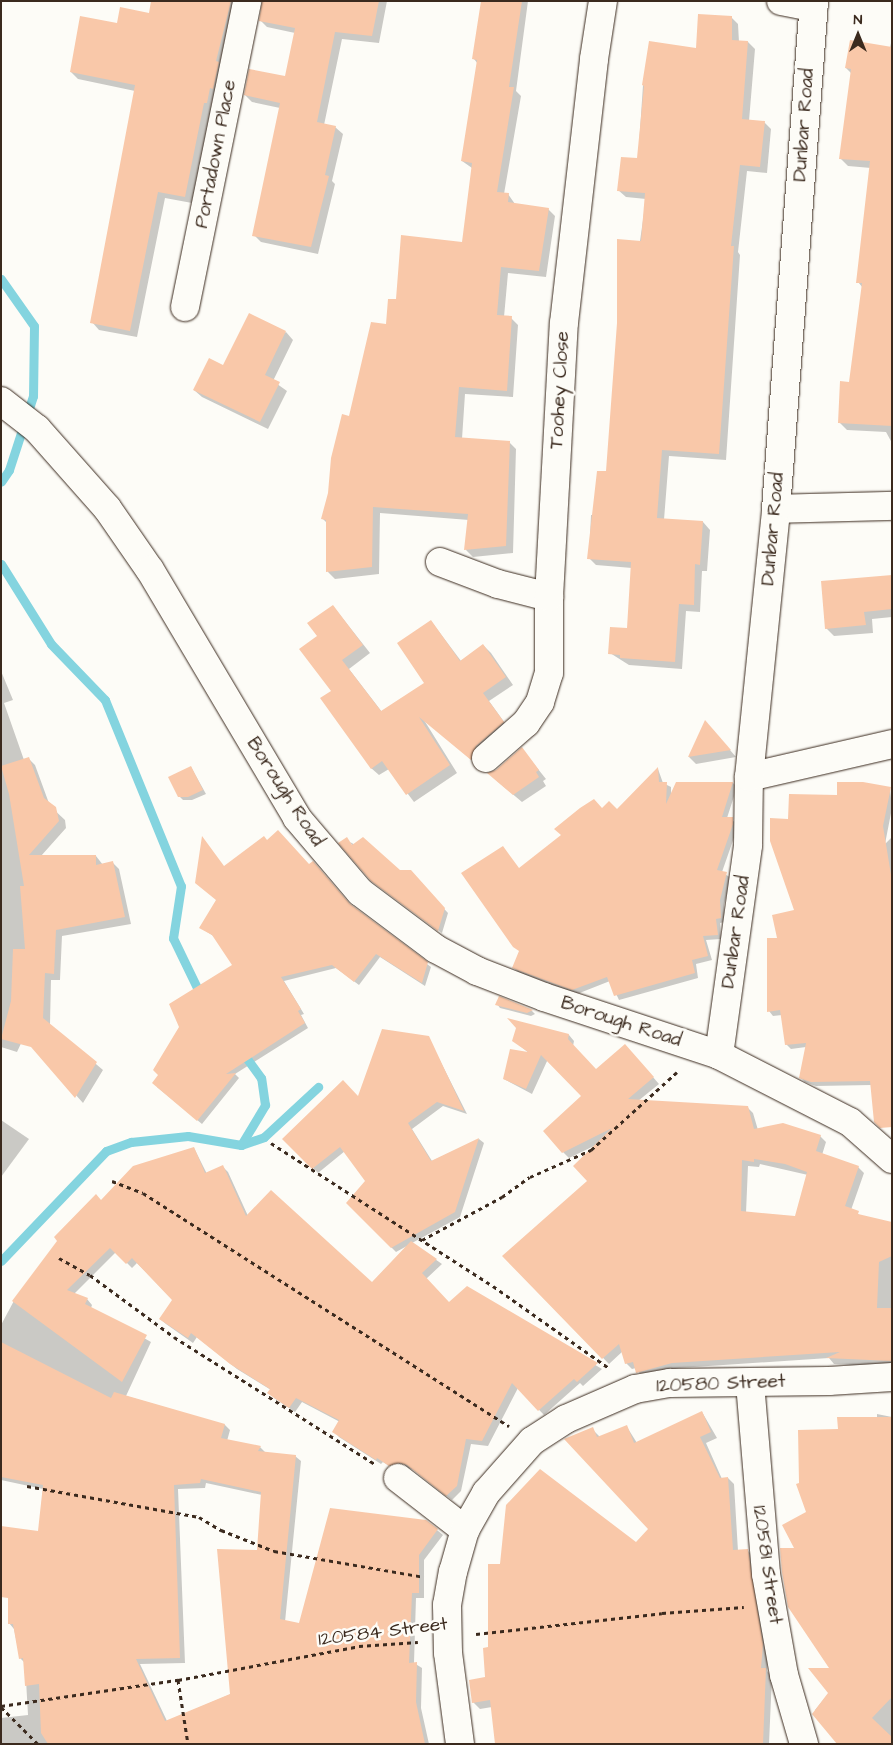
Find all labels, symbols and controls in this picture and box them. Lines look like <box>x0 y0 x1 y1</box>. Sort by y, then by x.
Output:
north arrow <box>833 10 883 60</box>
text: N <box>854 10 862 30</box>
street label: Dunbar Road <box>789 68 819 182</box>
street label: Portadown Place <box>190 78 242 230</box>
street label: Toohey Close <box>546 331 574 449</box>
street label: Dunbar Road <box>757 471 789 587</box>
street label: Borough Road <box>241 733 329 851</box>
street label: Dunbar Road <box>717 874 755 990</box>
street label: Borough Road <box>558 992 684 1052</box>
street label: 120580 Street <box>656 1370 786 1398</box>
street label: 120581 Street <box>747 1504 787 1626</box>
street label: 120584 Street <box>317 1613 449 1651</box>

